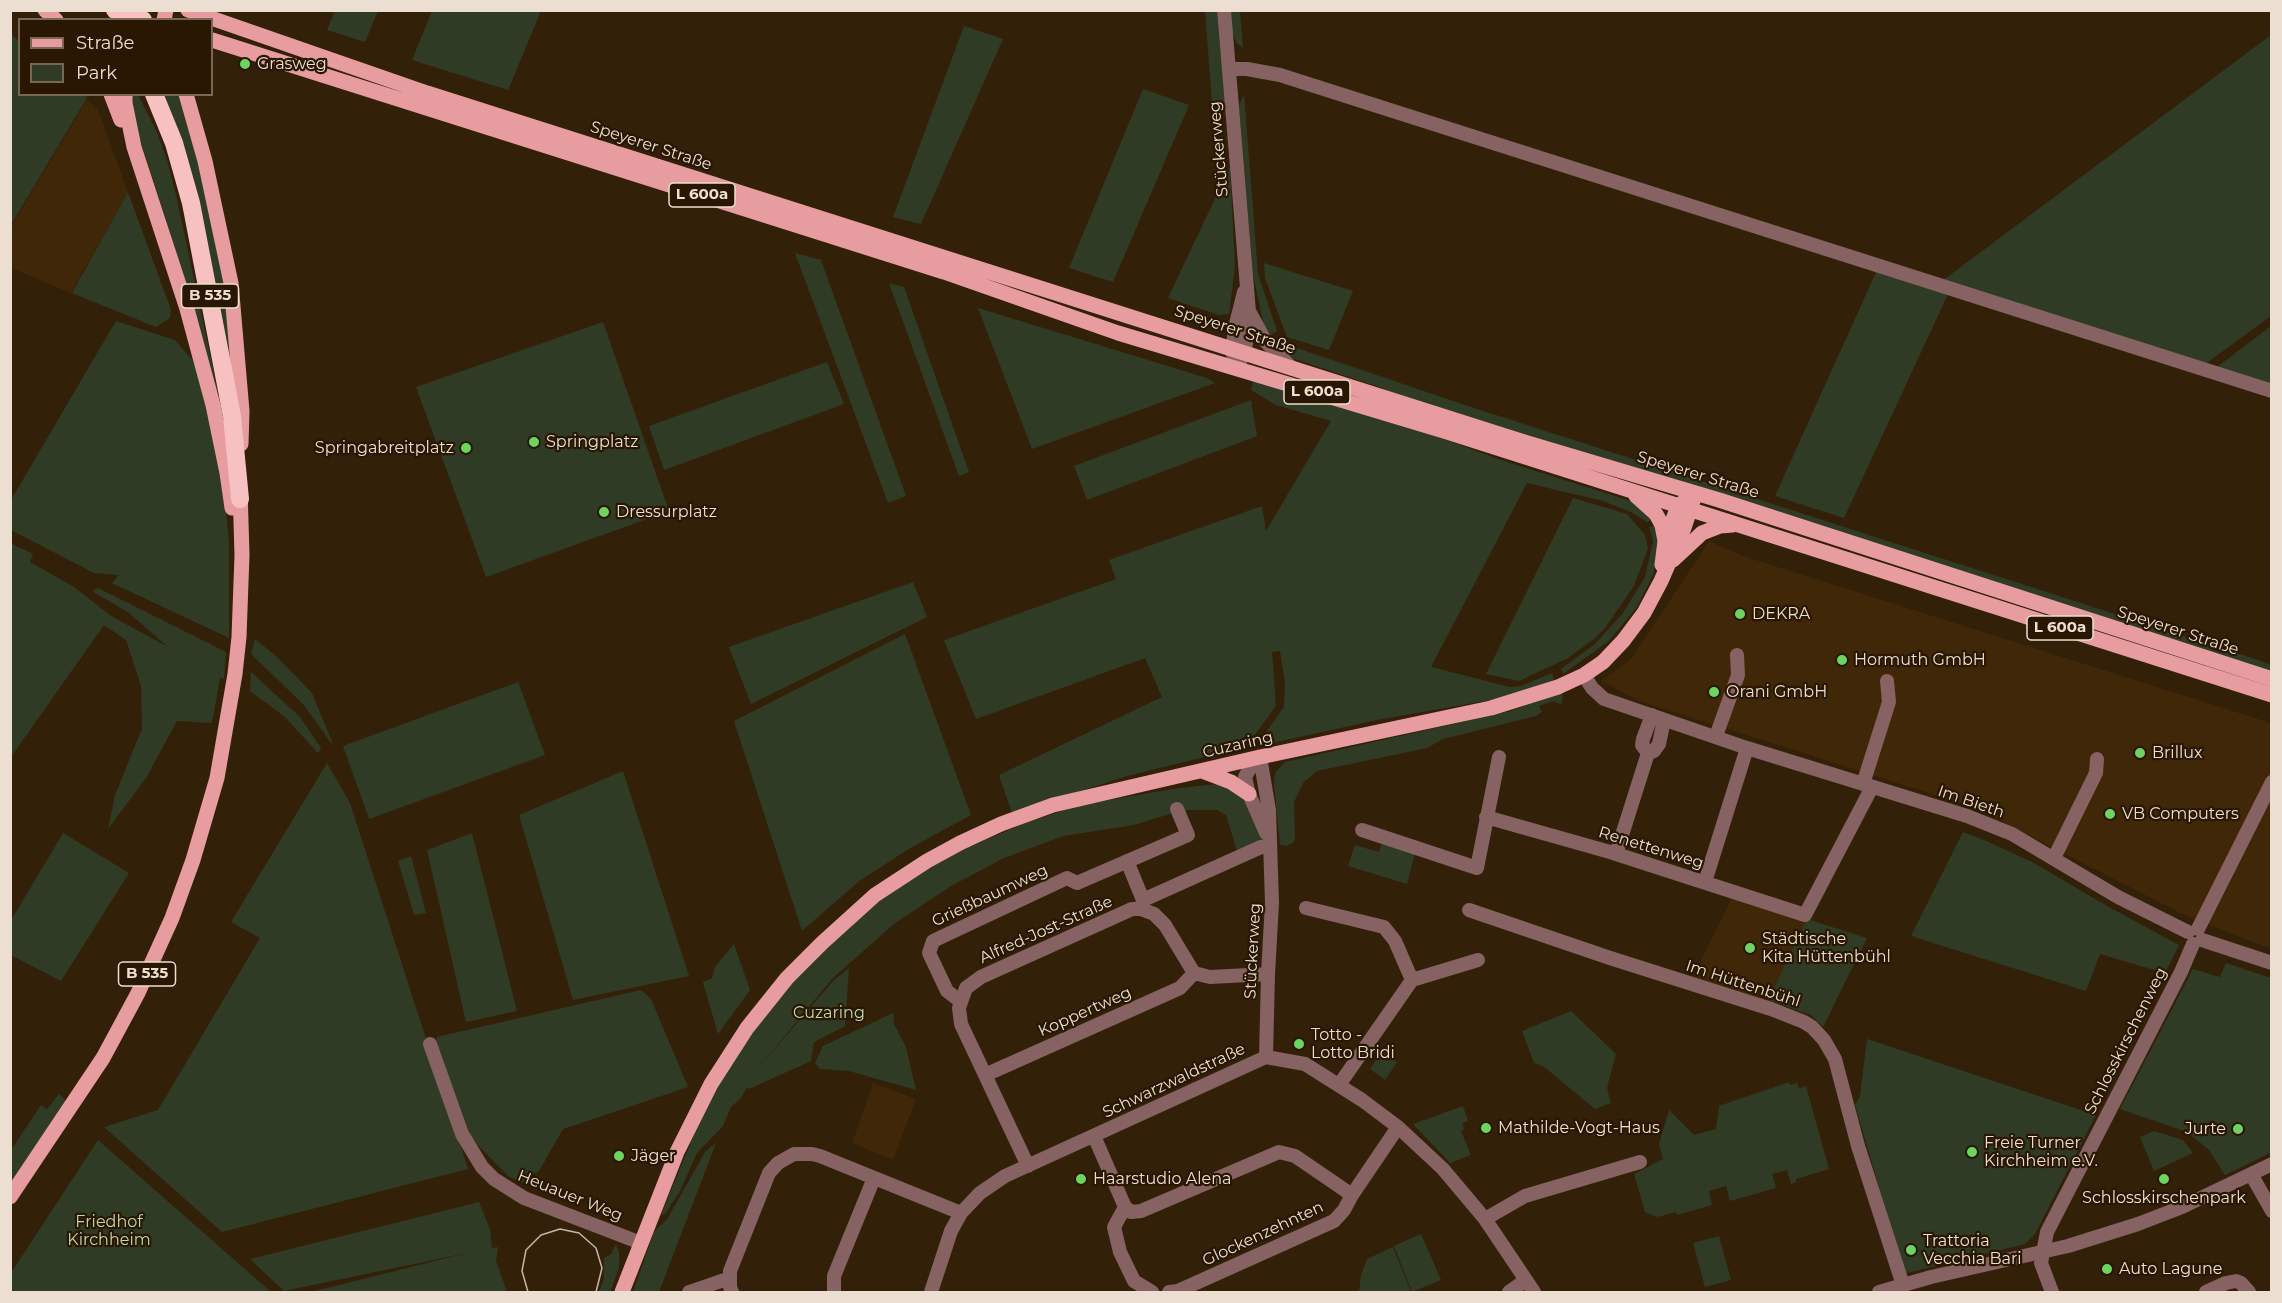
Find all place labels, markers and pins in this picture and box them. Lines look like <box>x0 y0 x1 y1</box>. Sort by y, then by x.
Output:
place label: Grasweg <box>257 54 327 74</box>
marker: Grasweg <box>238 57 252 71</box>
place label: Springplatz <box>546 432 638 452</box>
marker: Springplatz <box>527 435 541 449</box>
place label: Springabreitplatz <box>315 438 454 458</box>
marker: Springabreitplatz <box>459 441 473 455</box>
place label: Dressurplatz <box>616 502 717 522</box>
marker: Dressurplatz <box>597 505 611 519</box>
place label: DEKRA <box>1752 604 1810 624</box>
marker: DEKRA <box>1733 607 1747 621</box>
place label: Hormuth GmbH <box>1854 650 1986 670</box>
marker: Hormuth GmbH <box>1835 653 1849 667</box>
place label: Orani GmbH <box>1726 682 1827 702</box>
marker: Orani GmbH <box>1707 685 1721 699</box>
place label: Brillux <box>2152 743 2203 763</box>
marker: Brillux <box>2133 746 2147 760</box>
place label: VB Computers <box>2122 804 2239 824</box>
marker: VB Computers <box>2103 807 2117 821</box>
place label: Städtische Kita Hüttenbühl <box>1762 929 1891 967</box>
marker: Städtische Kita Hüttenbühl <box>1743 941 1757 955</box>
place label: Totto - Lotto Bridi <box>1311 1025 1395 1063</box>
marker: Totto - Lotto Bridi <box>1292 1037 1306 1051</box>
place label: Mathilde-Vogt-Haus <box>1498 1118 1660 1138</box>
place label: Jurte <box>2185 1119 2226 1139</box>
marker: Mathilde-Vogt-Haus <box>1479 1121 1493 1135</box>
marker: Jurte <box>2231 1122 2245 1136</box>
place label: Freie Turner Kirchheim e.V. <box>1984 1133 2098 1171</box>
marker: Freie Turner Kirchheim e.V. <box>1965 1145 1979 1159</box>
place label: Jäger <box>631 1146 675 1166</box>
marker: Jäger <box>612 1149 626 1163</box>
place label: Haarstudio Alena <box>1093 1169 1231 1189</box>
marker: Haarstudio Alena <box>1074 1172 1088 1186</box>
marker: Schlosskirschenpark <box>2157 1172 2171 1186</box>
place label: Schlosskirschenpark <box>2082 1188 2246 1208</box>
place label: Trattoria Vecchia Bari <box>1923 1231 2022 1269</box>
marker: Trattoria Vecchia Bari <box>1904 1243 1918 1257</box>
place label: Auto Lagune <box>2119 1259 2223 1279</box>
marker: Auto Lagune <box>2100 1262 2114 1276</box>

